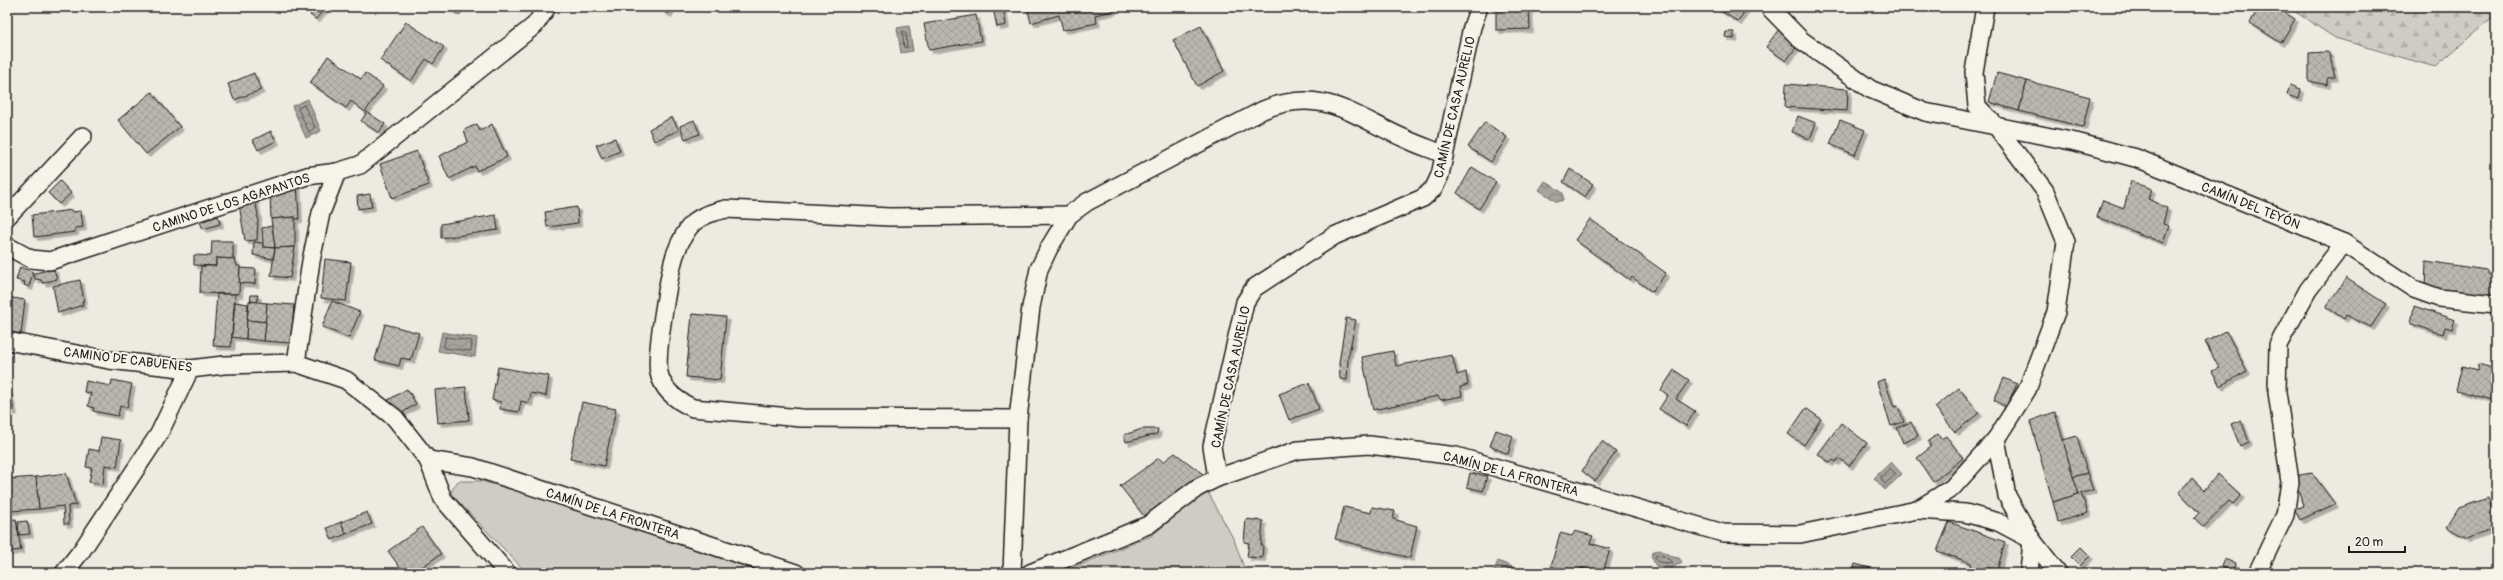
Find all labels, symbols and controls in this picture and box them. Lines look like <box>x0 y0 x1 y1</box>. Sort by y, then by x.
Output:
street label: CAMÍN DE CASA AURELIO <box>1431 35 1479 180</box>
street label: CAMINO DE LOS AGAPANTOS <box>151 170 312 236</box>
street label: CAMÍN DEL TEYÓN <box>2199 179 2303 233</box>
street label: CAMÍN DE CASA AURELIO <box>1208 305 1254 450</box>
street label: CAMINO DE CABUEÑES <box>62 344 193 376</box>
street label: CAMÍN DE LA FRONTERA <box>1441 448 1581 500</box>
street label: CAMÍN DE LA FRONTERA <box>544 485 682 543</box>
scale bar <box>2349 528 2405 554</box>
text: 20 m <box>2355 535 2384 550</box>

